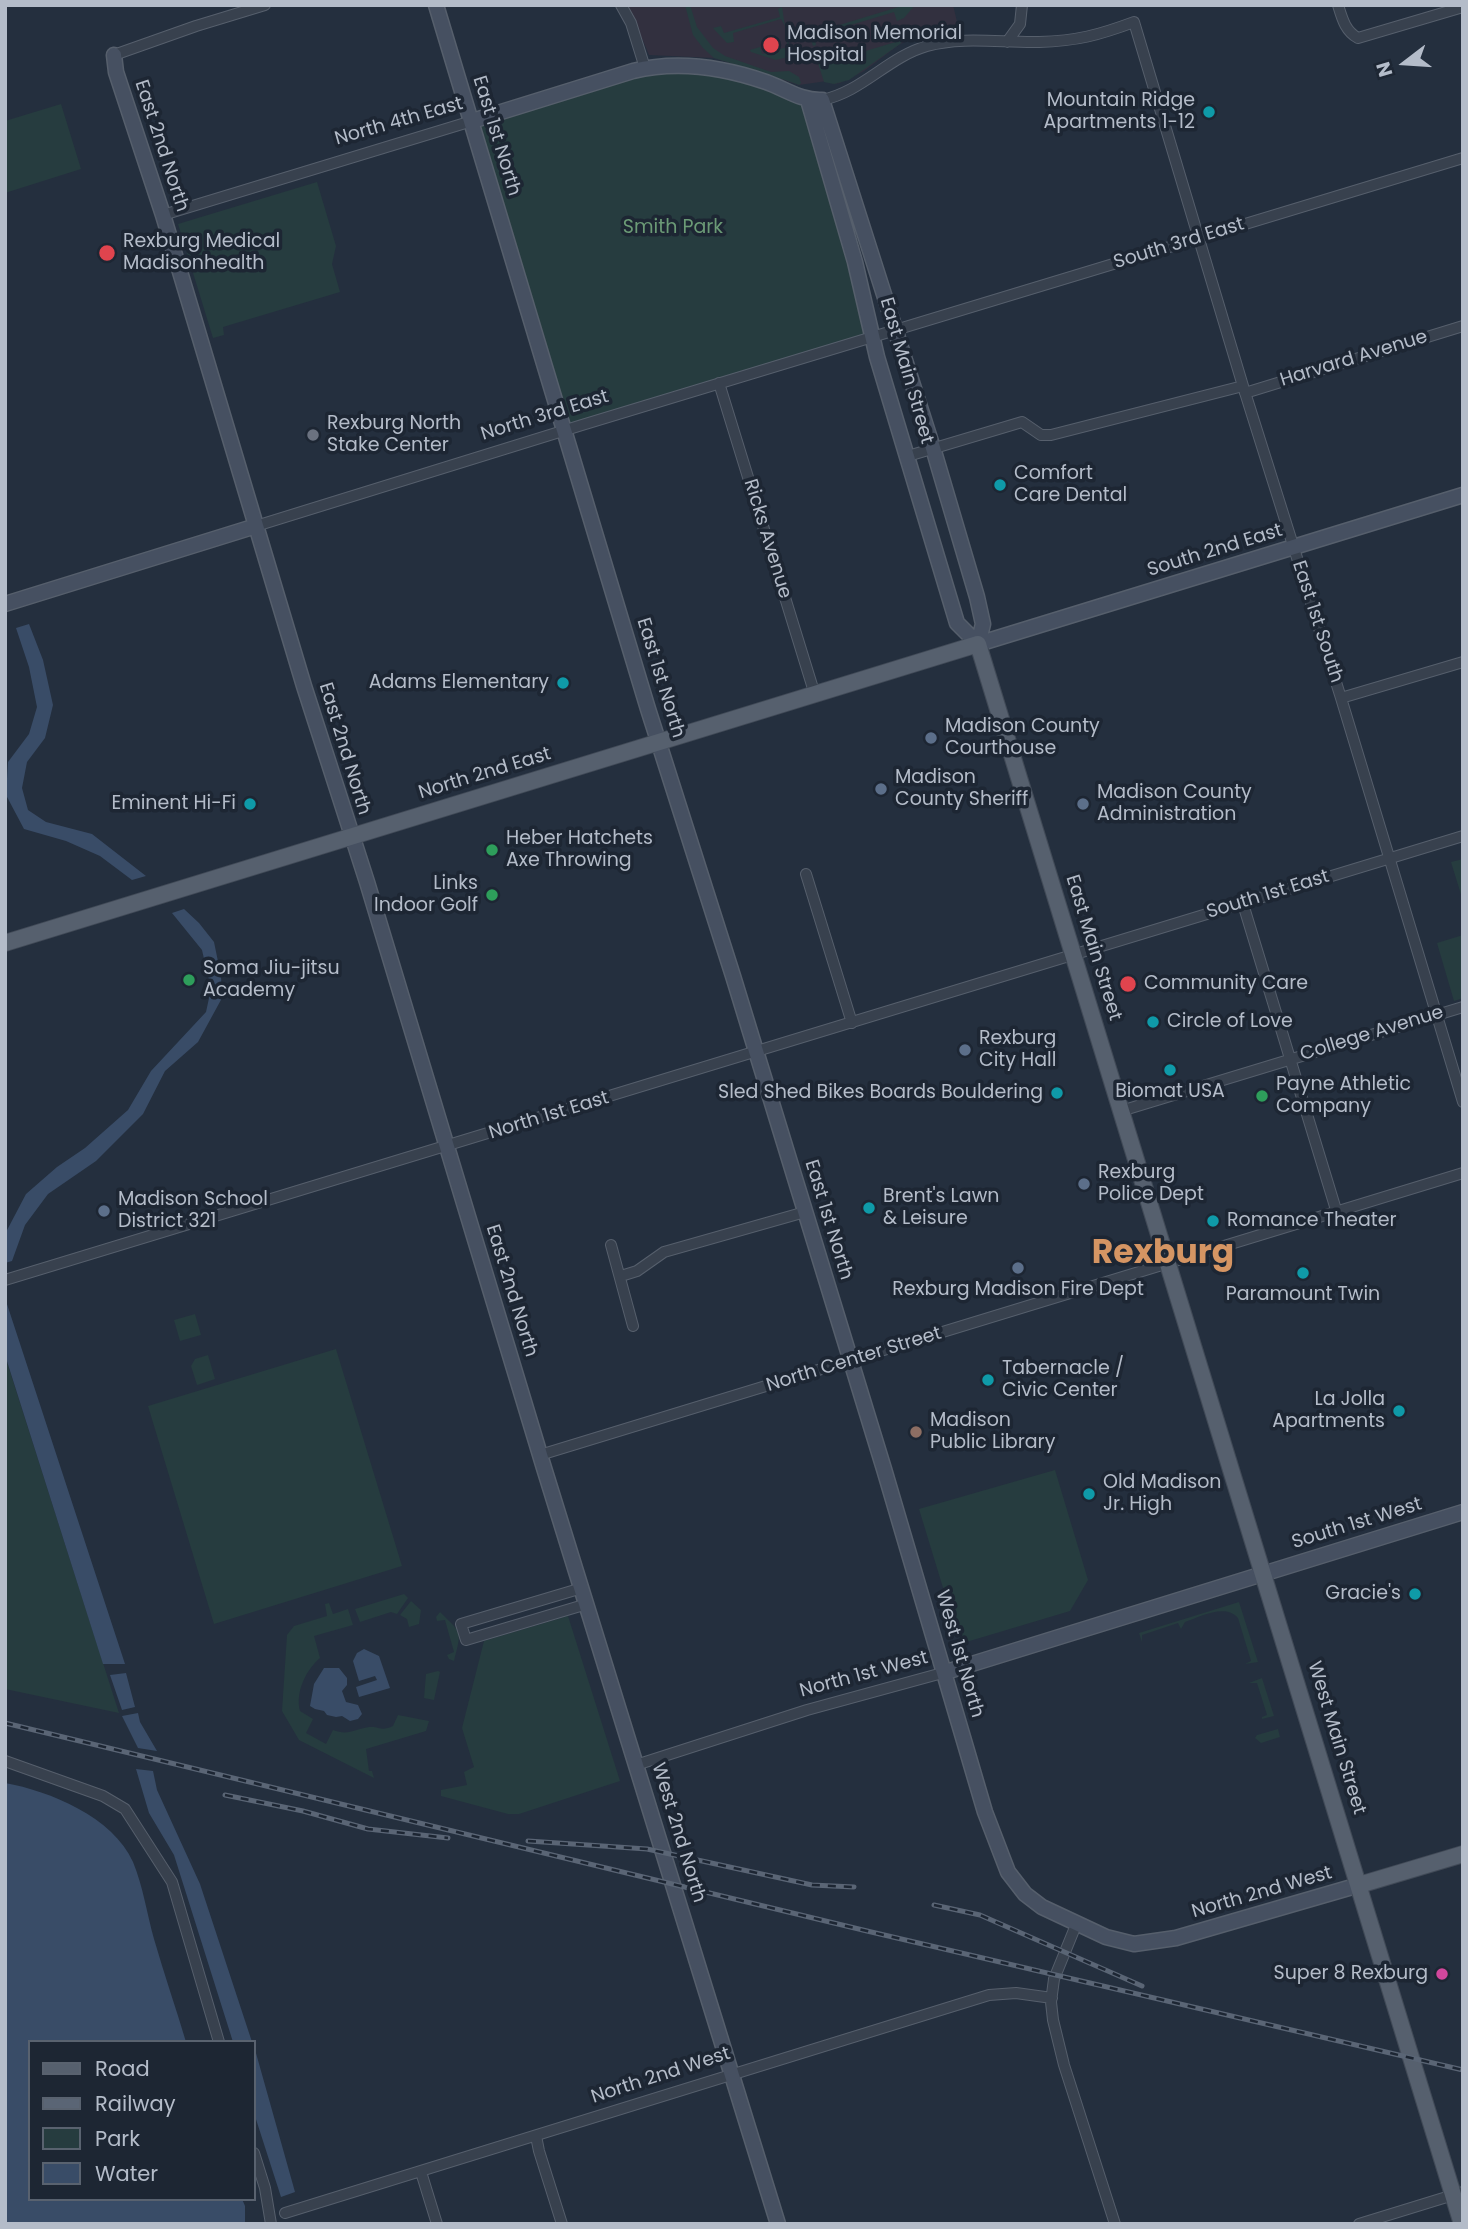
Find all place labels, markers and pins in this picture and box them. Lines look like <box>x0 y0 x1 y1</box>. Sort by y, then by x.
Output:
place label: Madison Memorial Hospital <box>787 23 962 67</box>
marker: Madison Memorial Hospital <box>761 35 781 55</box>
place label: Mountain Ridge Apartments 1-12 <box>1044 90 1195 134</box>
marker: Mountain Ridge Apartments 1-12 <box>1201 104 1217 120</box>
place label: Rexburg Medical Madisonhealth <box>123 231 280 275</box>
marker: Rexburg Medical Madisonhealth <box>97 243 117 263</box>
place label: Rexburg North Stake Center <box>327 413 461 457</box>
marker: Rexburg North Stake Center <box>305 427 321 443</box>
place label: Comfort Care Dental <box>1014 463 1127 507</box>
marker: Comfort Care Dental <box>992 477 1008 493</box>
place label: Adams Elementary <box>369 672 549 694</box>
marker: Adams Elementary <box>555 675 571 691</box>
place label: Madison County Courthouse <box>945 716 1100 760</box>
marker: Madison County Courthouse <box>923 730 939 746</box>
place label: Madison County Sheriff <box>895 767 1028 811</box>
marker: Madison County Sheriff <box>873 781 889 797</box>
place label: Madison County Administration <box>1097 782 1252 826</box>
place label: Eminent Hi-Fi <box>111 793 236 815</box>
marker: Eminent Hi-Fi <box>242 796 258 812</box>
marker: Madison County Administration <box>1075 796 1091 812</box>
place label: Heber Hatchets Axe Throwing <box>506 828 653 872</box>
marker: Heber Hatchets Axe Throwing <box>484 842 500 858</box>
place label: Links Indoor Golf <box>374 873 478 917</box>
marker: Links Indoor Golf <box>484 887 500 903</box>
place label: Soma Jiu-jitsu Academy <box>203 958 340 1002</box>
marker: Soma Jiu-jitsu Academy <box>181 972 197 988</box>
place label: Community Care <box>1144 973 1308 995</box>
marker: Community Care <box>1118 974 1138 994</box>
place label: Circle of Love <box>1167 1011 1293 1033</box>
marker: Circle of Love <box>1145 1014 1161 1030</box>
place label: Rexburg City Hall <box>979 1028 1056 1072</box>
marker: Rexburg City Hall <box>957 1042 973 1058</box>
marker: Biomat USA <box>1162 1062 1178 1078</box>
place label: Payne Athletic Company <box>1276 1074 1411 1118</box>
place label: Biomat USA <box>1115 1081 1225 1103</box>
place label: Sled Shed Bikes Boards Bouldering <box>718 1082 1043 1104</box>
marker: Sled Shed Bikes Boards Bouldering <box>1049 1085 1065 1101</box>
marker: Payne Athletic Company <box>1254 1088 1270 1104</box>
place label: Rexburg Police Dept <box>1098 1162 1204 1206</box>
marker: Rexburg Police Dept <box>1076 1176 1092 1192</box>
place label: Brent's Lawn & Leisure <box>883 1186 999 1230</box>
place label: Madison School District 321 <box>118 1189 268 1233</box>
marker: Brent's Lawn & Leisure <box>861 1200 877 1216</box>
marker: Madison School District 321 <box>96 1203 112 1219</box>
place label: Romance Theater <box>1227 1210 1397 1232</box>
marker: Romance Theater <box>1205 1213 1221 1229</box>
marker: Rexburg Madison Fire Dept <box>1010 1260 1026 1276</box>
marker: Paramount Twin <box>1295 1265 1311 1281</box>
place label: Rexburg Madison Fire Dept <box>892 1279 1144 1301</box>
place label: Paramount Twin <box>1226 1284 1380 1306</box>
place label: Tabernacle / Civic Center <box>1002 1358 1124 1402</box>
marker: Tabernacle / Civic Center <box>980 1372 996 1388</box>
place label: La Jolla Apartments <box>1272 1389 1385 1433</box>
marker: La Jolla Apartments <box>1391 1403 1407 1419</box>
place label: Madison Public Library <box>930 1410 1055 1454</box>
marker: Madison Public Library <box>908 1424 924 1440</box>
place label: Old Madison Jr. High <box>1103 1472 1221 1516</box>
marker: Old Madison Jr. High <box>1081 1486 1097 1502</box>
place label: Gracie's <box>1325 1583 1401 1605</box>
marker: Gracie's <box>1407 1586 1423 1602</box>
place label: Super 8 Rexburg <box>1273 1963 1428 1985</box>
marker: Super 8 Rexburg <box>1434 1966 1450 1982</box>

